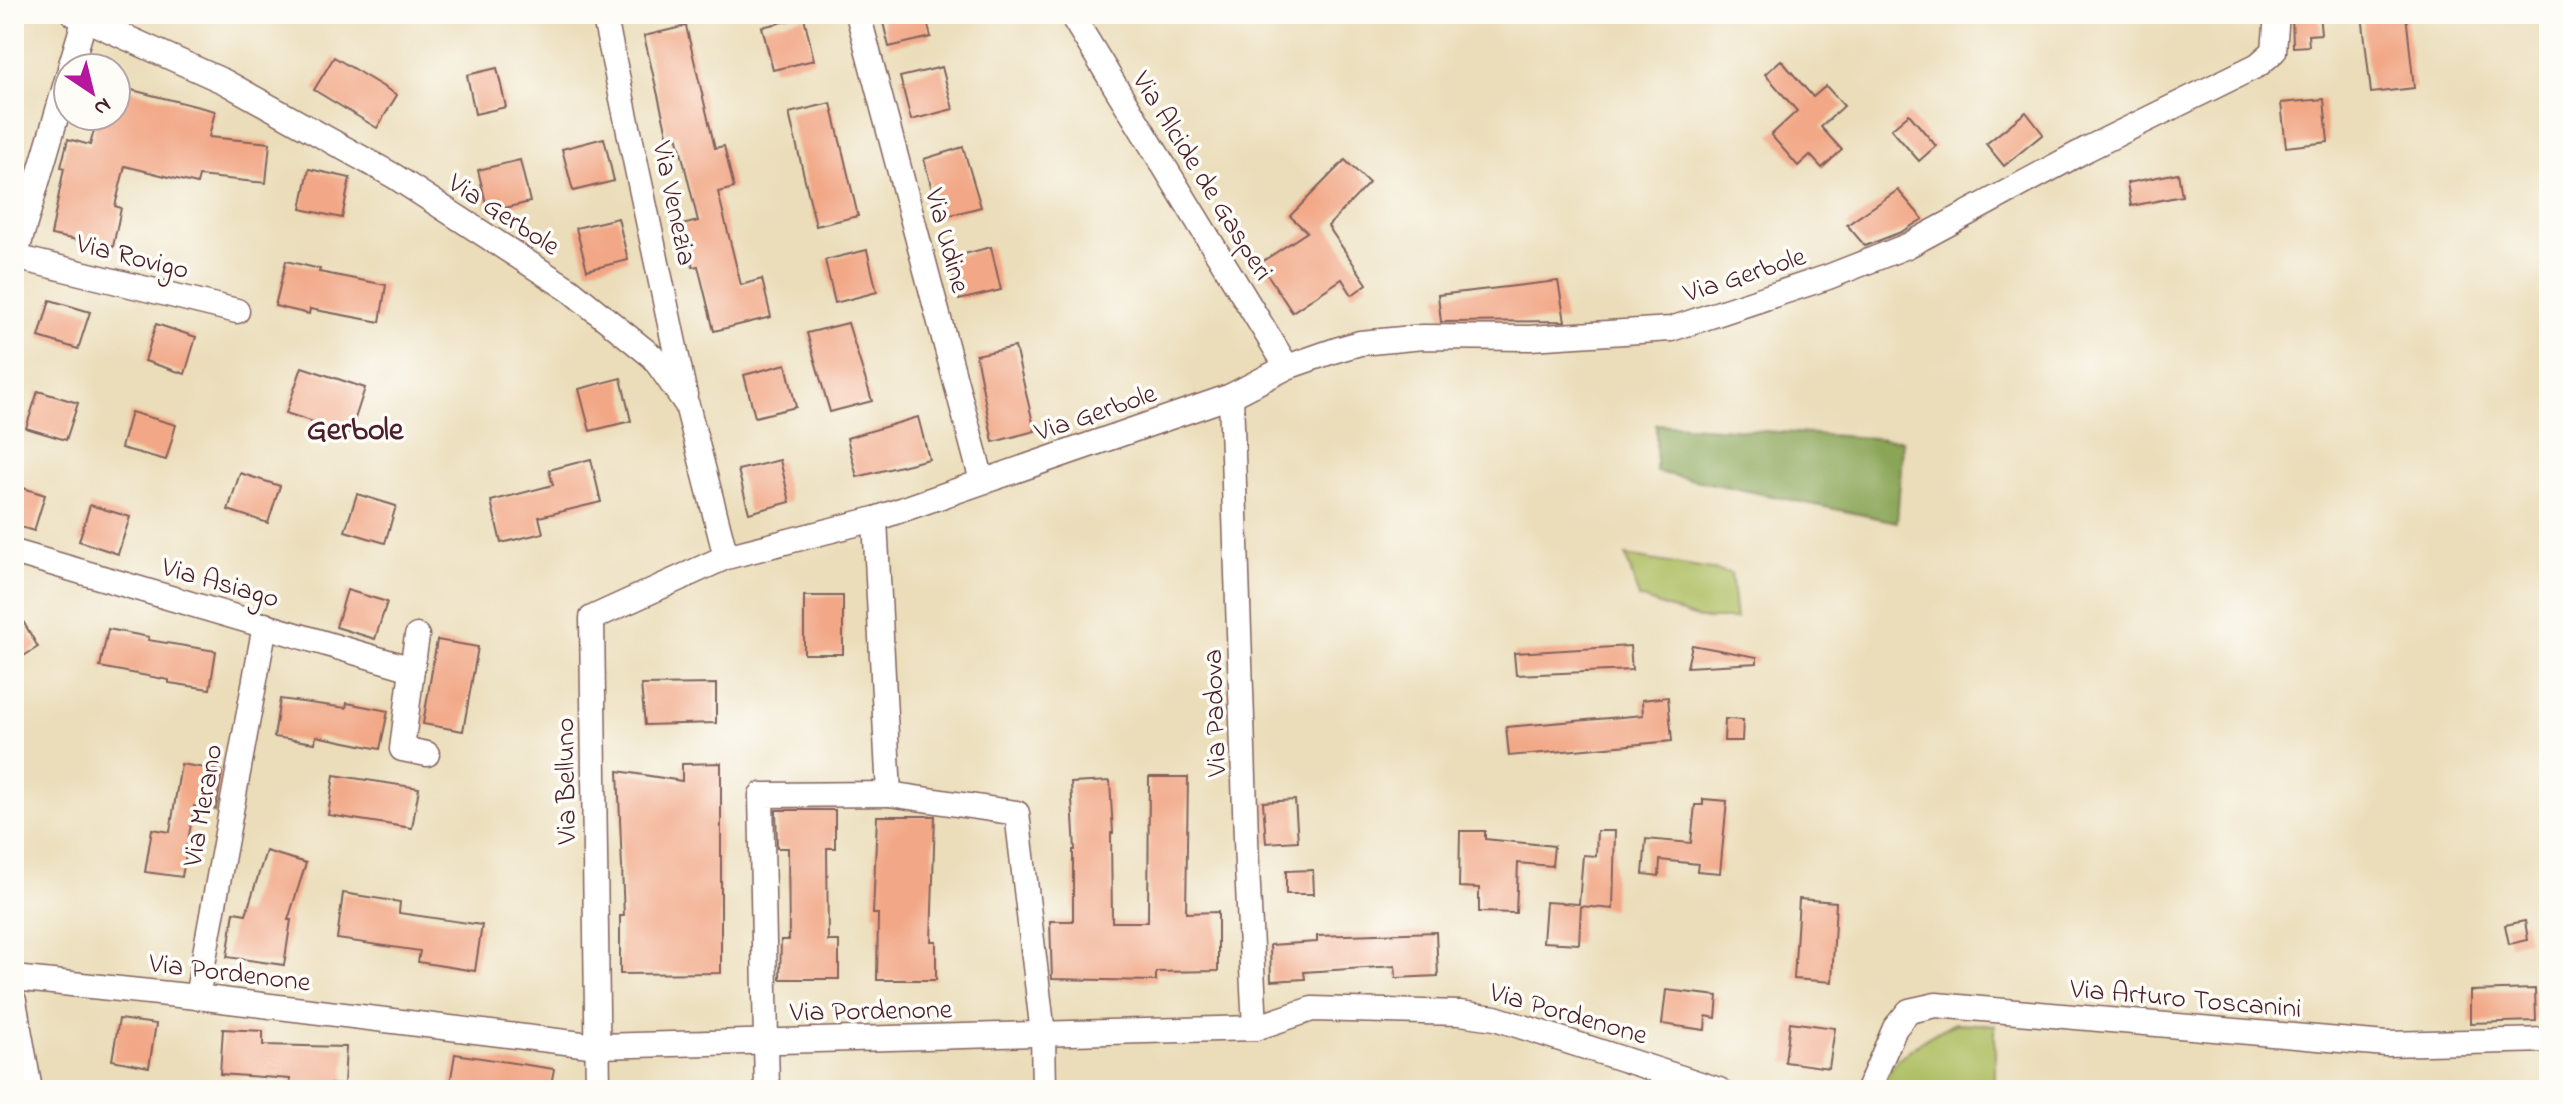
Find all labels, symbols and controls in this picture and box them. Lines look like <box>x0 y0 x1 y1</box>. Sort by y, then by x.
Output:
north arrow <box>52 52 132 132</box>
street label: Via Alcide de Gasperi <box>1119 63 1282 290</box>
text: N <box>86 89 117 123</box>
street label: Via Venezia <box>639 137 706 269</box>
street label: Via Gerbole <box>438 164 568 268</box>
street label: Via Udine <box>912 183 979 298</box>
street label: Via Rovigo <box>71 224 193 292</box>
street label: Via Gerbole <box>1678 237 1812 316</box>
street label: Via Gerbole <box>1029 374 1163 455</box>
district label: Gerbole <box>307 408 405 455</box>
street label: Via Asiago <box>155 548 284 621</box>
street label: Via Padova <box>1194 648 1239 778</box>
street label: Via Belluno <box>546 717 589 846</box>
street label: Via Merano <box>173 741 235 871</box>
street label: Via Pordenone <box>145 944 313 1005</box>
street label: Via Arturo Toscanini <box>2067 970 2303 1031</box>
street label: Via Pordenone <box>1483 973 1652 1058</box>
street label: Via Pordenone <box>788 991 953 1034</box>

